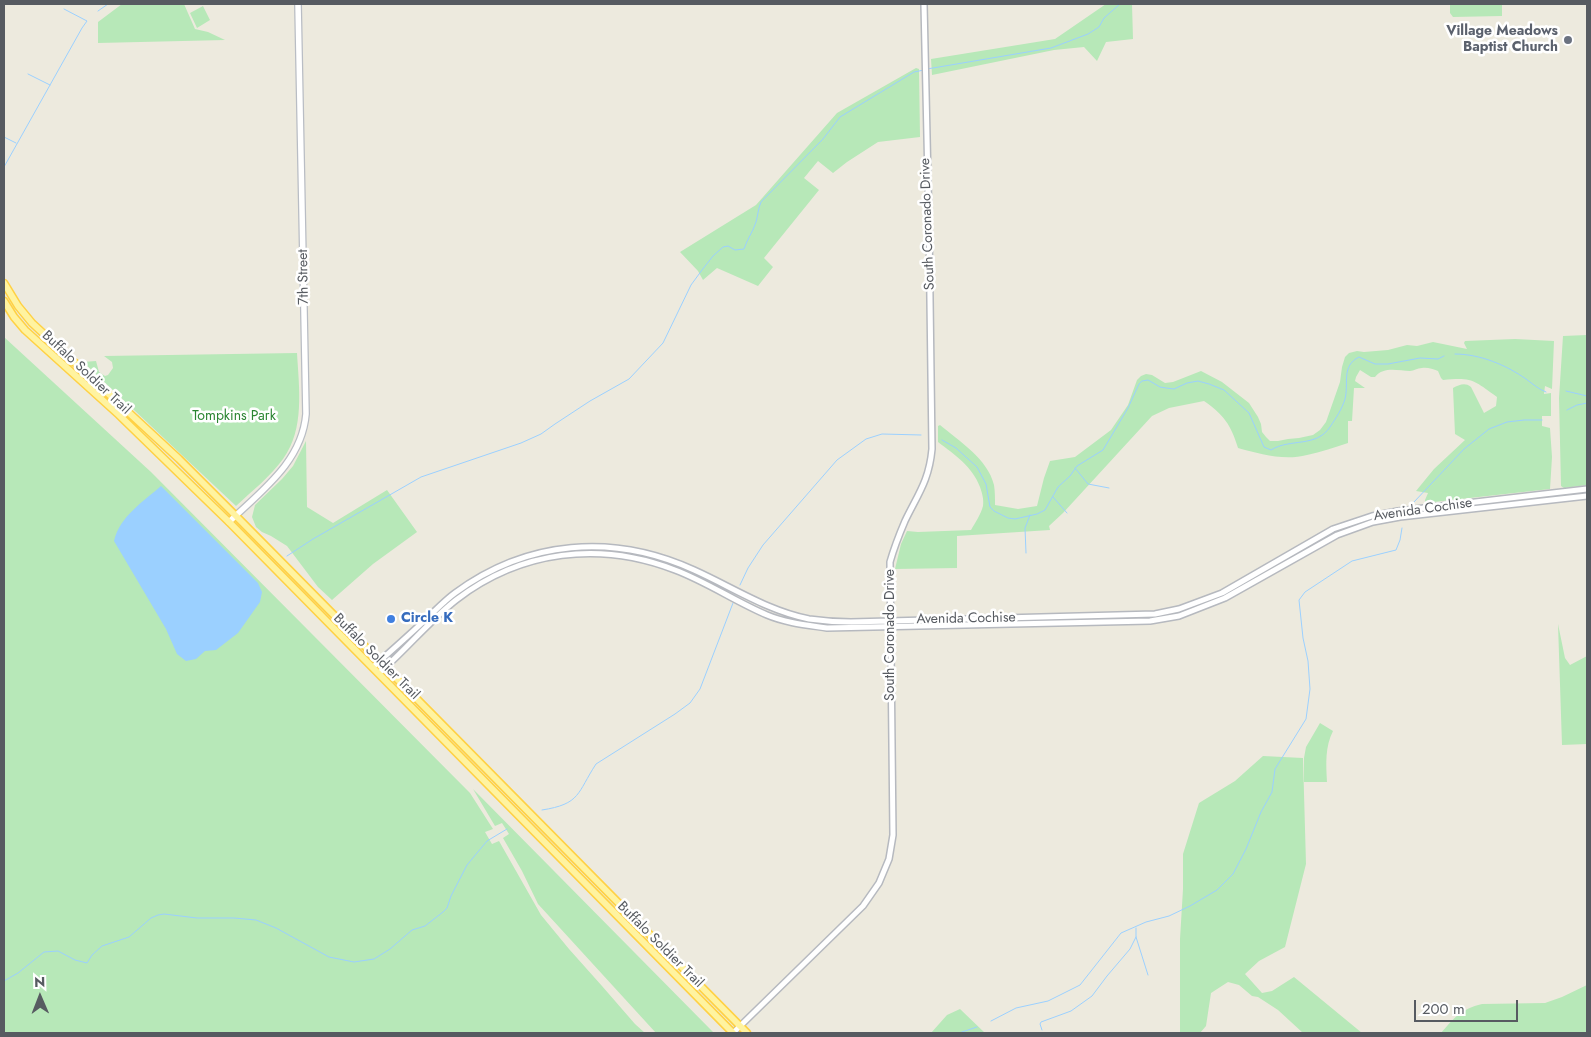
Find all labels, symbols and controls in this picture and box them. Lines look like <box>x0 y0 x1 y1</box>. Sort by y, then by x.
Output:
place label: Village Meadows Baptist Church <box>1446 24 1558 56</box>
marker: Village Meadows Baptist Church <box>1562 34 1574 46</box>
street label: South Coronado Drive <box>917 158 939 290</box>
street label: 7th Street <box>295 249 313 305</box>
street label: Buffalo Soldier Trail <box>38 328 134 418</box>
park label: Tompkins Park <box>192 409 276 425</box>
street label: Avenida Cochise <box>1373 495 1473 525</box>
street label: South Coronado Drive <box>883 569 899 701</box>
street label: Buffalo Soldier Trail <box>329 610 423 704</box>
street label: Avenida Cochise <box>916 610 1016 628</box>
place label: Circle K <box>401 611 453 627</box>
marker: Circle K <box>385 613 397 625</box>
street label: Buffalo Soldier Trail <box>613 898 707 992</box>
north arrow <box>15 972 65 1022</box>
text: N <box>34 972 45 992</box>
scale bar <box>1416 990 1520 1022</box>
text: 200 m <box>1422 998 1465 1020</box>

